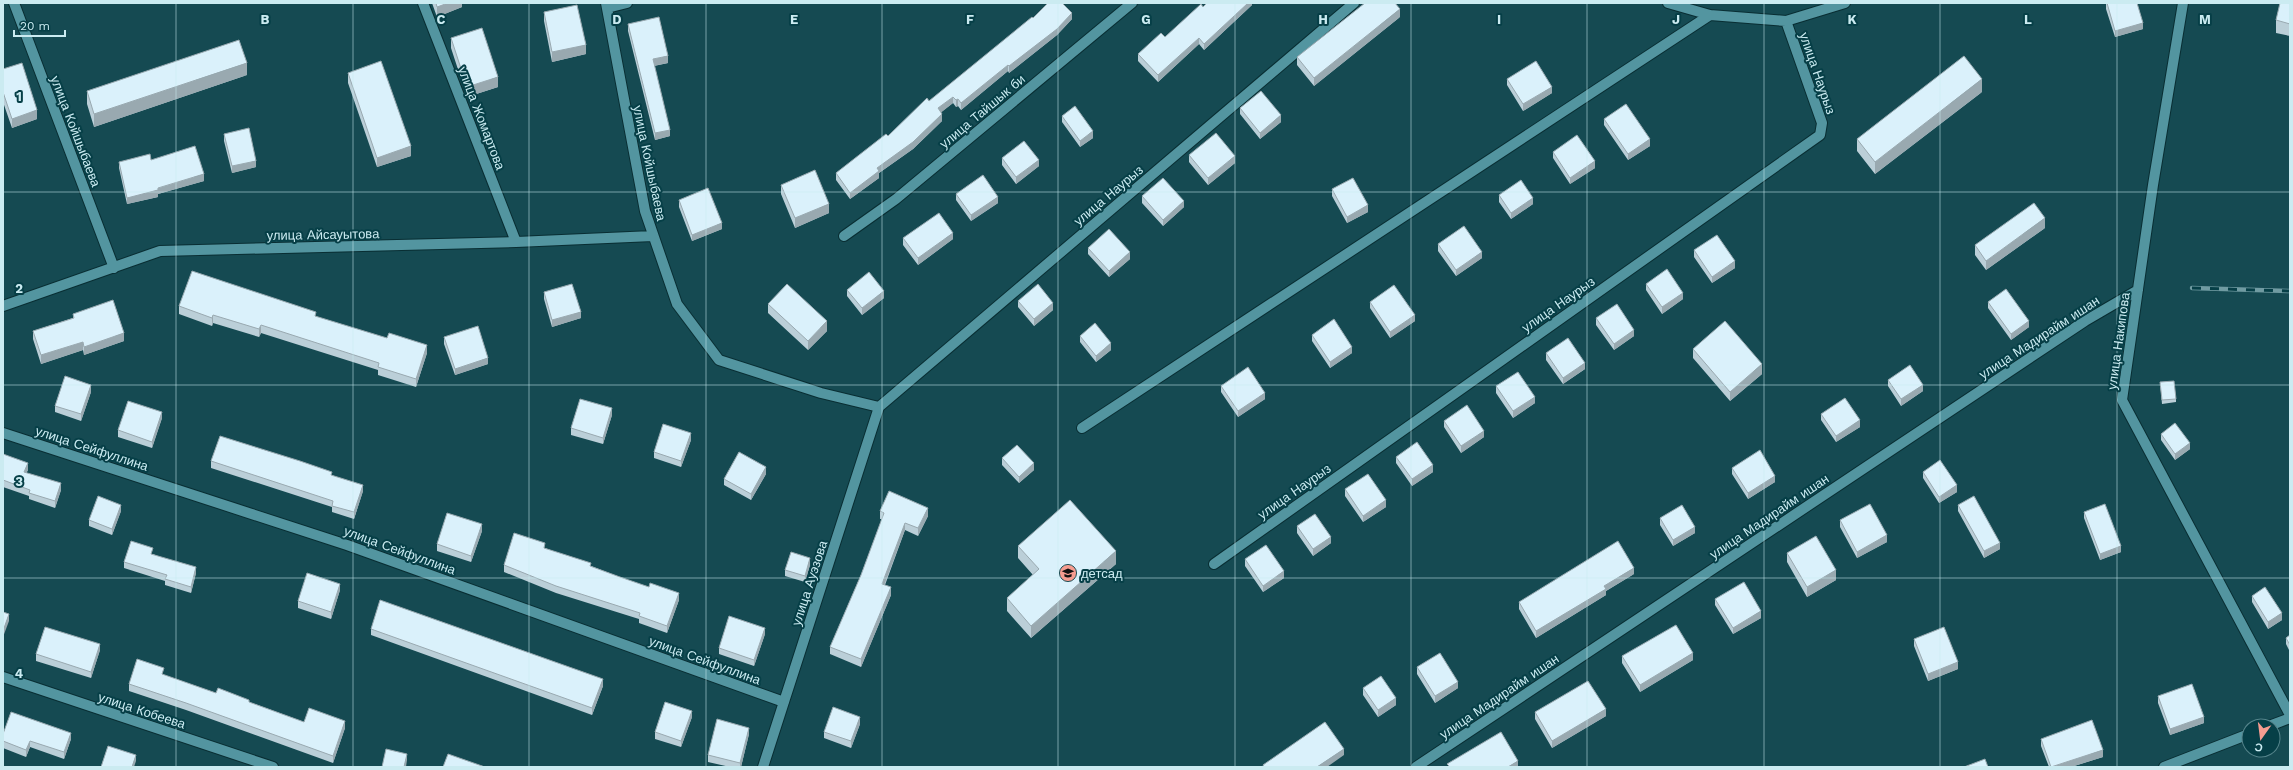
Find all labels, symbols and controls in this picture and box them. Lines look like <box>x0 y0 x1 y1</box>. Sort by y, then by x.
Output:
scale bar <box>14 12 65 38</box>
text: B <box>261 12 270 27</box>
text: C <box>437 12 446 27</box>
text: D <box>612 12 622 27</box>
text: E <box>790 12 798 27</box>
text: F <box>966 12 974 27</box>
text: G <box>1141 12 1151 27</box>
text: H <box>1318 12 1328 27</box>
text: I <box>1497 12 1501 27</box>
text: J <box>1672 12 1680 27</box>
text: K <box>1847 12 1857 27</box>
text: L <box>2024 12 2032 27</box>
text: M <box>2199 12 2211 27</box>
text: 20 m <box>20 19 50 33</box>
street label: улица Наурыз <box>1797 30 1839 116</box>
street label: улица Жомартова <box>455 64 508 173</box>
street label: улица Тайшык би <box>937 71 1028 151</box>
street label: улица Койшыбаева <box>47 74 104 189</box>
text: 1 <box>16 89 22 104</box>
street label: улица Койшыбаева <box>630 104 669 223</box>
street label: улица Наурыз <box>1071 162 1146 229</box>
street label: улица Айсауытова <box>267 226 380 243</box>
street label: улица Наурыз <box>1519 274 1598 335</box>
text: 2 <box>15 281 23 296</box>
street label: улица Накипова <box>2104 291 2133 391</box>
street label: улица Мадирайм ишан <box>1976 293 2102 382</box>
street label: улица Сейфуллина <box>34 423 151 474</box>
street label: улица Наурыз <box>1255 461 1334 522</box>
street label: улица Мадирайм ишан <box>1707 471 1832 562</box>
text: 3 <box>15 474 23 489</box>
street label: улица Сейфуллина <box>342 523 458 578</box>
street label: улица Ауэзова <box>789 538 831 628</box>
school or university icon: детсад <box>1058 563 1078 583</box>
place label: детсад <box>1081 566 1123 581</box>
street label: улица Сейфуллина <box>647 633 763 688</box>
street label: улица Мадирайм ишан <box>1437 651 1562 742</box>
text: 4 <box>15 666 24 681</box>
street label: улица Кобеева <box>96 689 188 732</box>
north arrow <box>2241 718 2281 758</box>
text: С <box>2253 740 2264 754</box>

